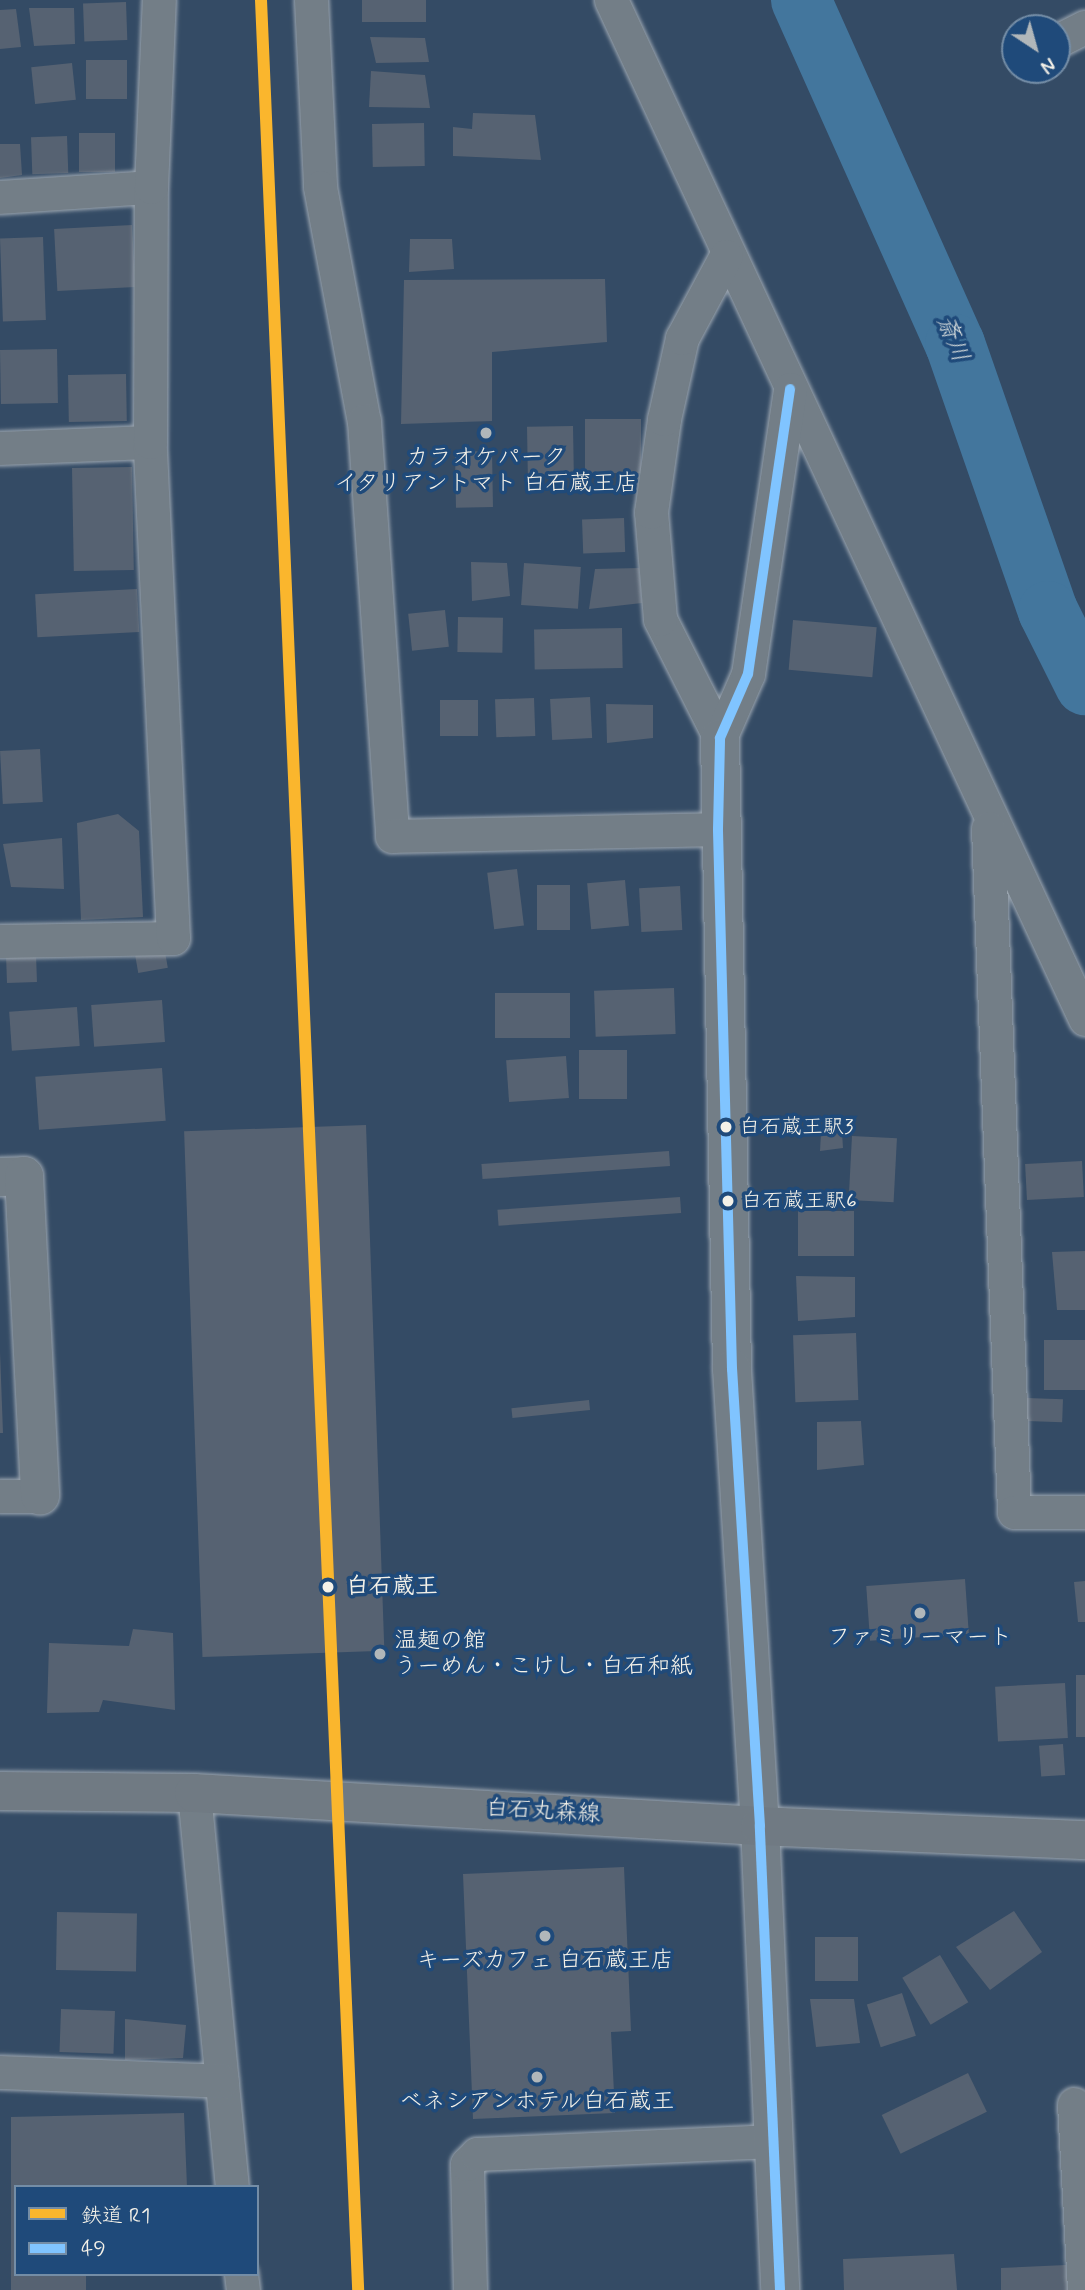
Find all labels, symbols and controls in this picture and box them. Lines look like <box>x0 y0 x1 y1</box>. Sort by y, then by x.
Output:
north arrow <box>1001 14 1071 84</box>
text: N <box>1035 51 1060 79</box>
water label: 斎川 <box>930 311 974 367</box>
marker: カラオケパーク イタリアントマト 白石蔵王店 <box>478 425 494 441</box>
place label: カラオケパーク イタリアントマト 白石蔵王店 <box>333 444 639 498</box>
place label: 白石蔵王駅3 <box>739 1114 853 1140</box>
marker: 白石蔵王駅3 <box>719 1120 733 1134</box>
place label: 白石蔵王駅6 <box>741 1188 857 1214</box>
marker: 白石蔵王駅6 <box>721 1194 735 1208</box>
place label: 白石蔵王 <box>346 1573 438 1601</box>
marker: 白石蔵王 <box>316 1575 340 1599</box>
marker: ファミリーマート <box>912 1605 928 1621</box>
place label: ファミリーマート <box>828 1624 1012 1652</box>
place label: 温麺の館 うーめん・こけし・白石和紙 <box>394 1627 693 1681</box>
marker: 温麺の館 うーめん・こけし・白石和紙 <box>372 1646 388 1662</box>
street label: 白石丸森線 <box>485 1795 601 1829</box>
marker: キーズカフェ 白石蔵王店 <box>537 1928 553 1944</box>
place label: キーズカフェ 白石蔵王店 <box>415 1947 675 1975</box>
marker: ベネシアンホテル白石蔵王 <box>529 2069 545 2085</box>
place label: ベネシアンホテル白石蔵王 <box>399 2088 675 2116</box>
legend <box>14 2185 259 2276</box>
text: 鉄道 R1 <box>81 2202 150 2230</box>
text: 49 <box>81 2235 106 2263</box>

